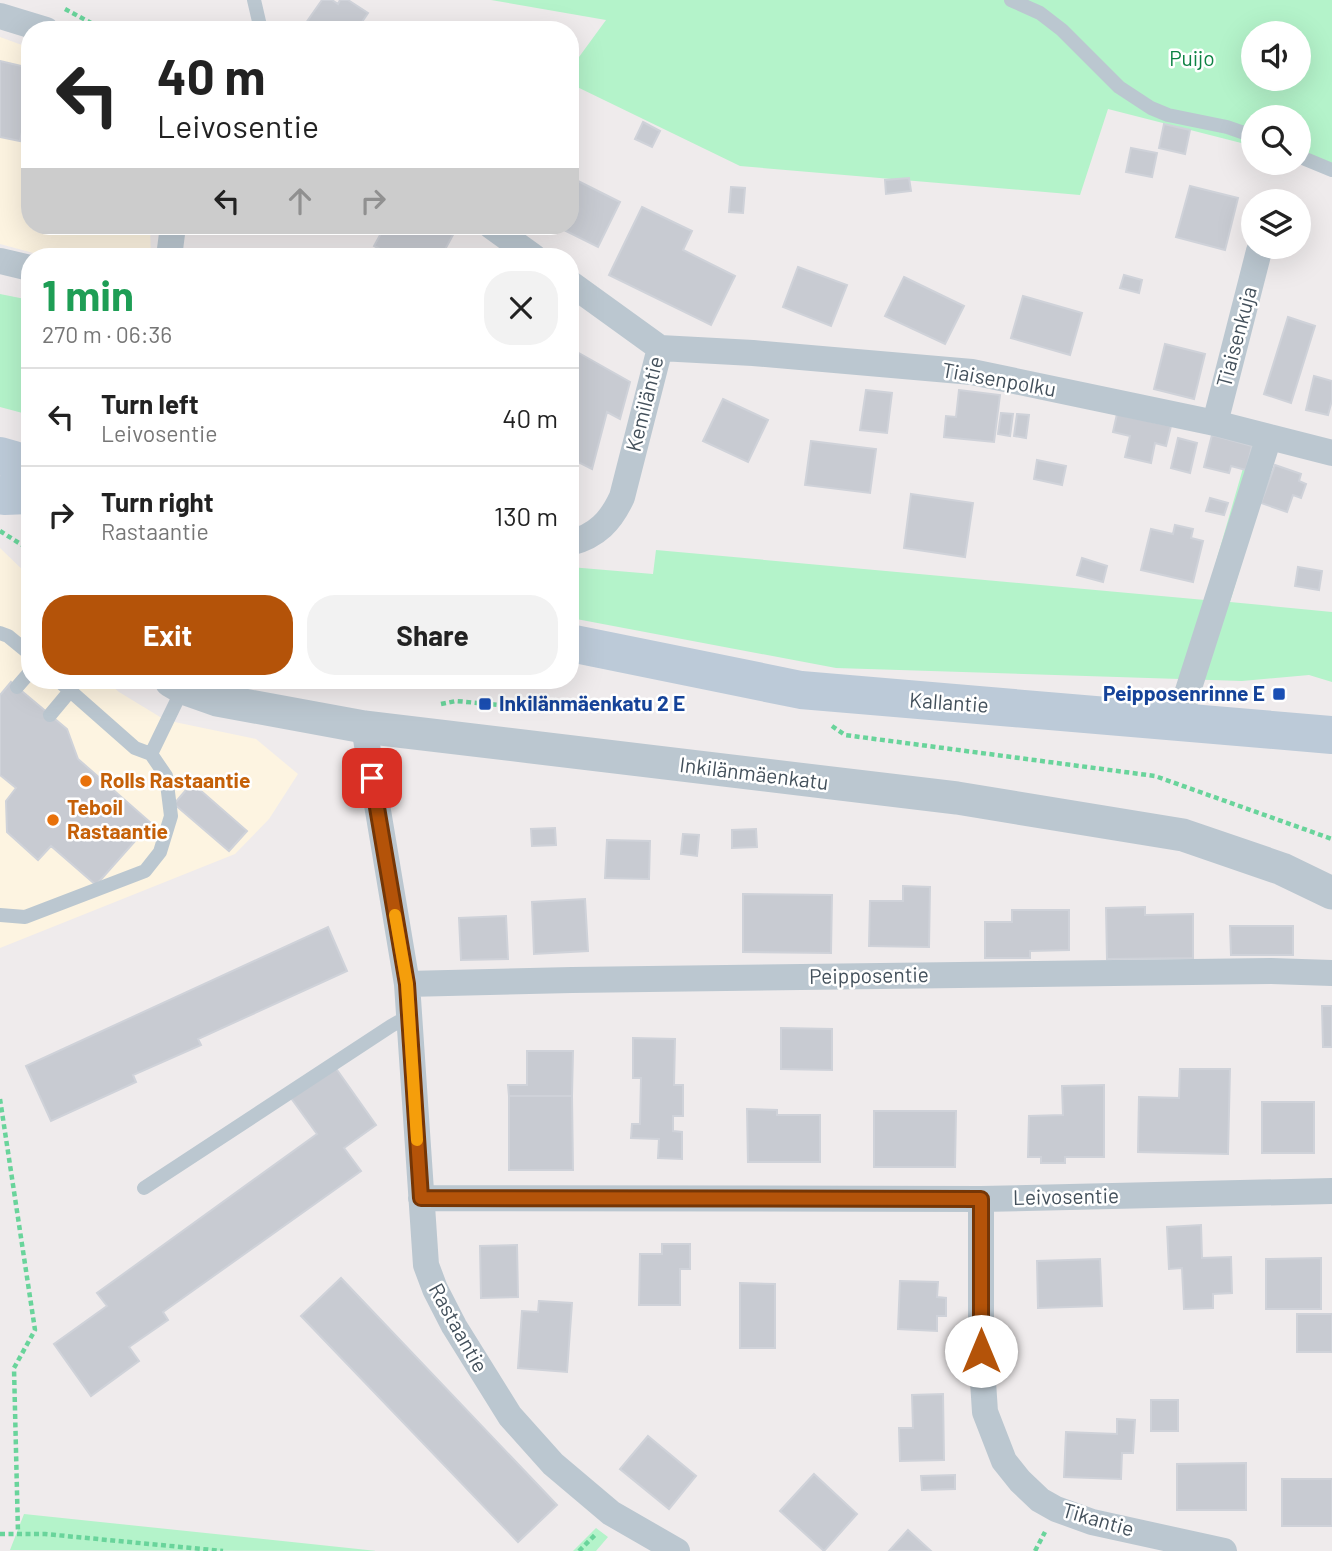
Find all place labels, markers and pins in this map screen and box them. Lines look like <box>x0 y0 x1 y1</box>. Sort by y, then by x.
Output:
place label: Peipposenrinne E <box>1103 680 1265 705</box>
marker: Peipposenrinne E <box>1271 686 1287 702</box>
place label: Inkilänmäenkatu 2 E <box>499 690 685 715</box>
marker: Inkilänmäenkatu 2 E <box>477 696 493 712</box>
pin <box>342 748 402 808</box>
place label: Rolls Rastaantie <box>100 767 250 792</box>
marker: Rolls Rastaantie <box>78 773 94 789</box>
place label: Teboil Rastaantie <box>67 794 168 843</box>
marker: Teboil Rastaantie <box>45 812 61 828</box>

